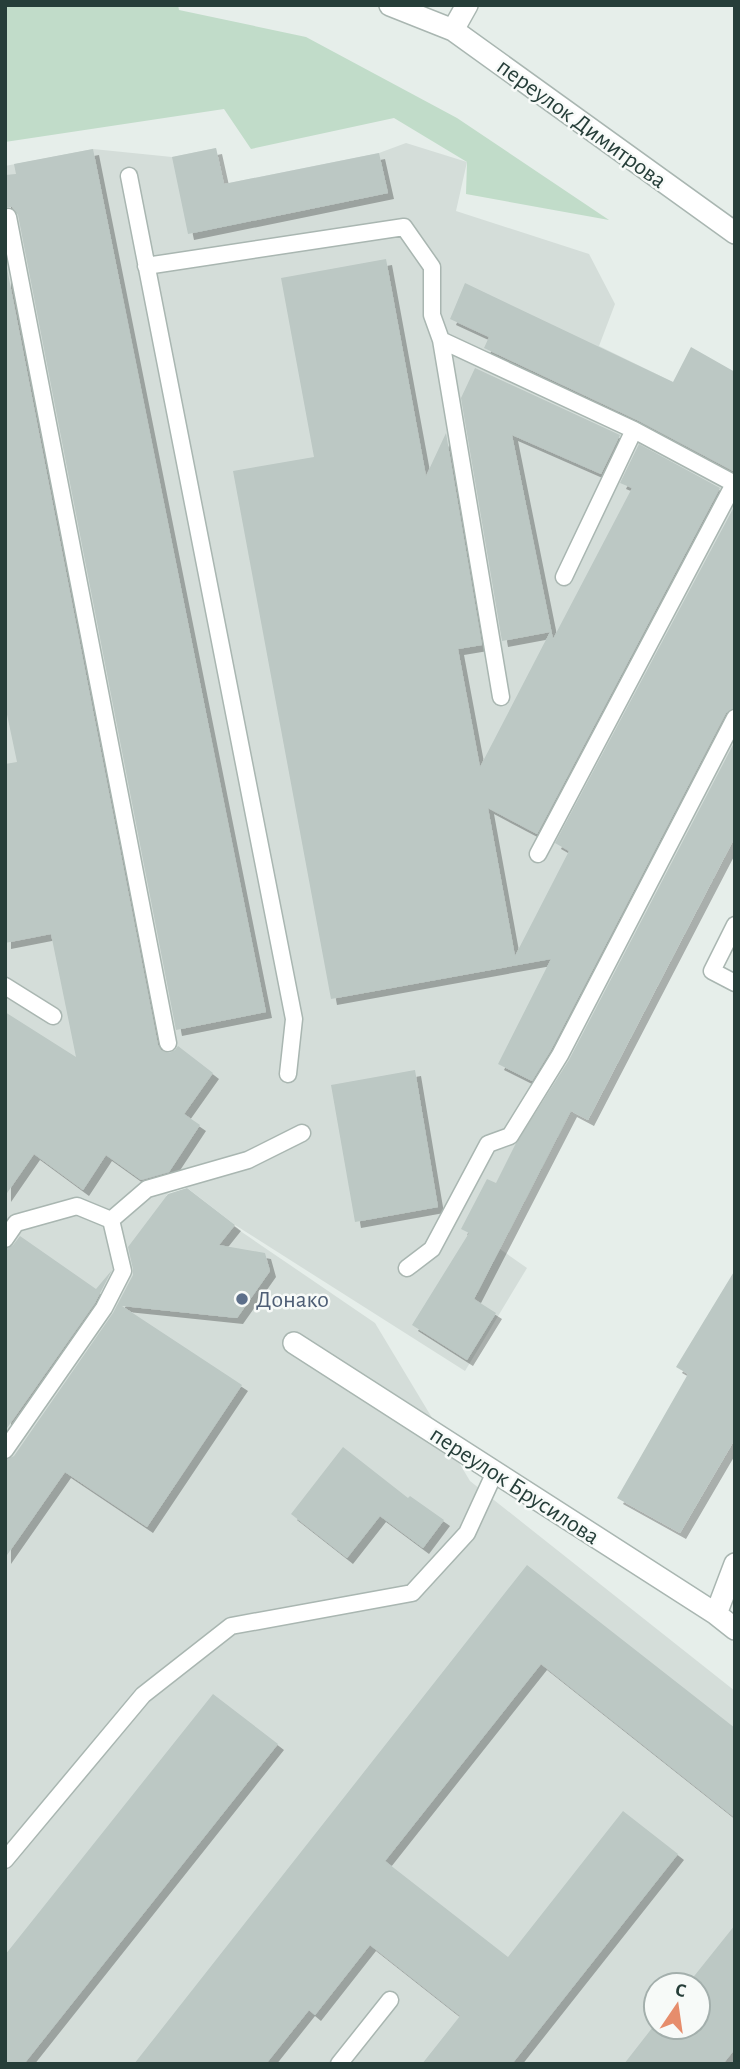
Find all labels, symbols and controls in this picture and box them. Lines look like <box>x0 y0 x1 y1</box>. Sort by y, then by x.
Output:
street label: переулок Димитрова <box>492 54 671 193</box>
place label: Донако <box>256 1288 329 1312</box>
marker: Донако <box>234 1291 250 1307</box>
street label: переулок Брусилова <box>426 1422 603 1549</box>
north arrow <box>642 1971 712 2041</box>
text: С <box>673 1980 688 2001</box>

